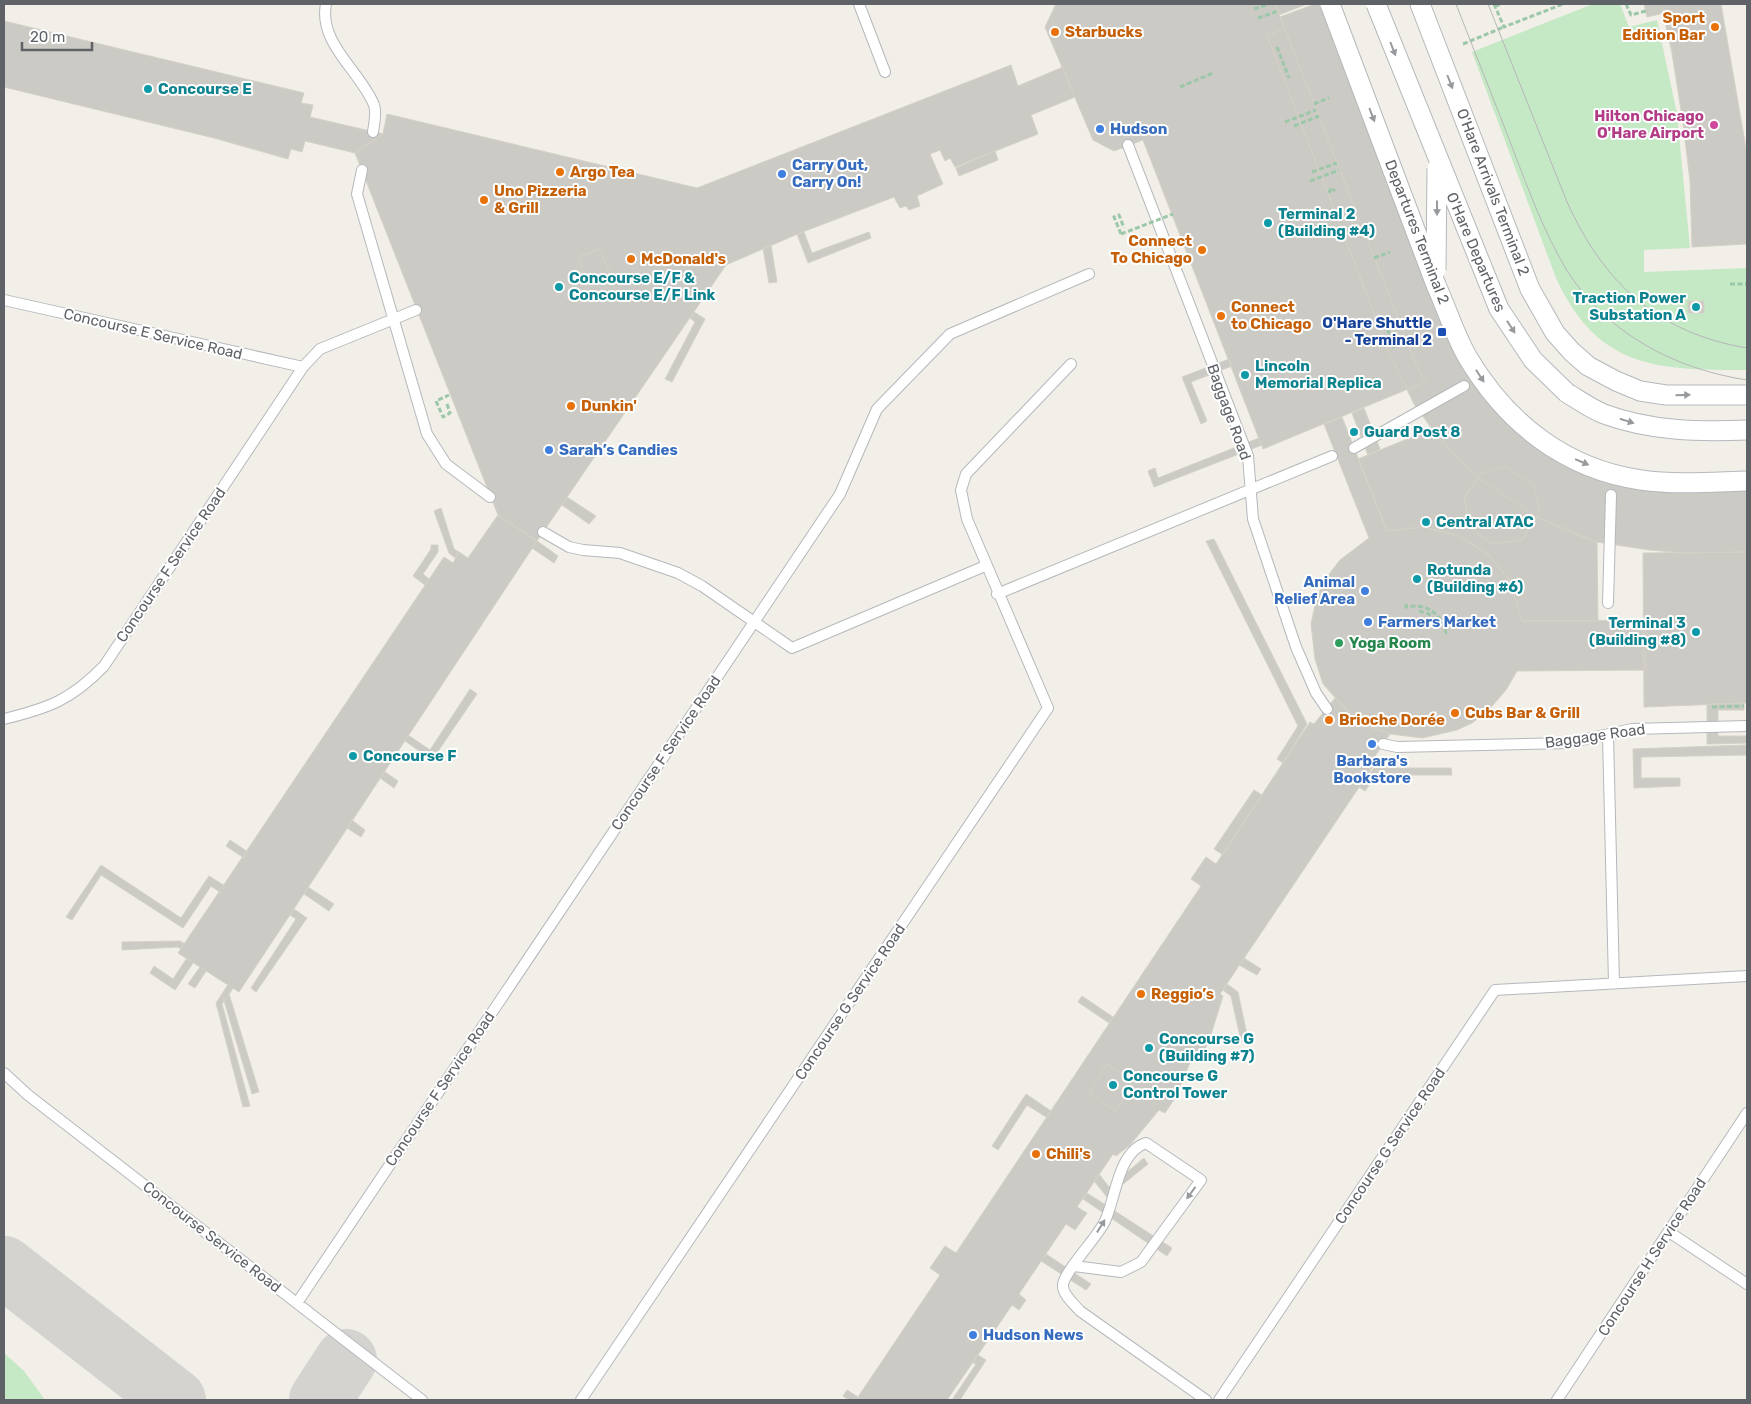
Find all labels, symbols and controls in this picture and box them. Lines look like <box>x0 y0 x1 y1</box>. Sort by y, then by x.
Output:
place label: Sport Edition Bar <box>1622 9 1705 44</box>
scale bar <box>22 20 92 52</box>
marker: Sport Edition Bar <box>1709 21 1721 33</box>
place label: Starbucks <box>1065 23 1142 41</box>
marker: Starbucks <box>1049 26 1061 38</box>
text: 20 m <box>30 28 65 46</box>
one-way arrow <box>1390 42 1398 56</box>
one-way arrow <box>1446 75 1454 90</box>
place label: Concourse E <box>158 80 252 98</box>
marker: Concourse E <box>142 83 154 95</box>
street label: O'Hare Arrivals Terminal 2 <box>1453 106 1533 278</box>
one-way arrow <box>1369 107 1376 122</box>
place label: Hilton Chicago O'Hare Airport <box>1594 107 1704 142</box>
marker: Hilton Chicago O'Hare Airport <box>1708 119 1720 131</box>
place label: Hudson <box>1110 120 1167 138</box>
marker: Hudson <box>1094 123 1106 135</box>
place label: Carry Out, Carry On! <box>792 156 868 191</box>
street label: Departures Terminal 2 <box>1381 157 1453 307</box>
place label: Argo Tea <box>570 163 635 181</box>
marker: Argo Tea <box>554 166 566 178</box>
marker: Carry Out, Carry On! <box>776 168 788 180</box>
place label: Uno Pizzeria & Grill <box>494 182 587 217</box>
street label: O'Hare Departures <box>1443 189 1509 315</box>
marker: Uno Pizzeria & Grill <box>478 194 490 206</box>
one-way arrow <box>1433 200 1441 216</box>
place label: Terminal 2 (Building #4) <box>1278 205 1375 240</box>
marker: Terminal 2 (Building #4) <box>1262 217 1274 229</box>
place label: Connect To Chicago <box>1111 232 1192 267</box>
marker: Connect To Chicago <box>1196 244 1208 256</box>
place label: McDonald's <box>641 250 726 268</box>
marker: McDonald's <box>625 253 637 265</box>
place label: Concourse E/F & Concourse E/F Link <box>569 269 716 304</box>
marker: Concourse E/F & Concourse E/F Link <box>553 281 565 293</box>
place label: Traction Power Substation A <box>1573 289 1686 324</box>
place label: Connect to Chicago <box>1231 298 1311 333</box>
marker: Traction Power Substation A <box>1690 301 1702 313</box>
street label: Concourse E Service Road <box>62 305 244 363</box>
marker: Connect to Chicago <box>1215 310 1227 322</box>
place label: O'Hare Shuttle - Terminal 2 <box>1322 314 1432 349</box>
one-way arrow <box>1506 321 1516 334</box>
marker: O'Hare Shuttle - Terminal 2 <box>1436 326 1448 338</box>
place label: Lincoln Memorial Replica <box>1255 357 1382 392</box>
street label: Baggage Road <box>1203 361 1255 463</box>
marker: Lincoln Memorial Replica <box>1239 369 1251 381</box>
one-way arrow <box>1475 370 1485 383</box>
one-way arrow <box>1676 391 1692 399</box>
place label: Dunkin' <box>581 397 637 415</box>
marker: Dunkin' <box>565 400 577 412</box>
one-way arrow <box>1619 417 1634 425</box>
place label: Guard Post 8 <box>1364 423 1461 441</box>
marker: Guard Post 8 <box>1348 426 1360 438</box>
place label: Sarah’s Candies <box>559 441 678 459</box>
marker: Sarah’s Candies <box>543 444 555 456</box>
one-way arrow <box>1575 458 1589 466</box>
street label: Concourse F Service Road <box>113 484 229 646</box>
place label: Central ATAC <box>1436 513 1534 531</box>
marker: Central ATAC <box>1420 516 1432 528</box>
place label: Rotunda (Building #6) <box>1427 561 1524 596</box>
place label: Animal Relief Area <box>1274 573 1355 608</box>
marker: Rotunda (Building #6) <box>1411 573 1423 585</box>
marker: Animal Relief Area <box>1359 585 1371 597</box>
place label: Farmers Market <box>1378 613 1496 631</box>
place label: Terminal 3 (Building #8) <box>1589 614 1686 649</box>
marker: Farmers Market <box>1362 616 1374 628</box>
marker: Terminal 3 (Building #8) <box>1690 626 1702 638</box>
place label: Yoga Room <box>1349 634 1431 652</box>
marker: Yoga Room <box>1333 637 1345 649</box>
street label: Concourse F Service Road <box>608 672 724 834</box>
place label: Cubs Bar & Grill <box>1465 704 1580 722</box>
marker: Cubs Bar & Grill <box>1449 707 1461 719</box>
place label: Brioche Dorée <box>1339 711 1445 729</box>
marker: Brioche Dorée <box>1323 714 1335 726</box>
street label: Baggage Road <box>1544 720 1646 752</box>
marker: Barbara's Bookstore <box>1366 738 1378 750</box>
place label: Concourse F <box>363 747 456 765</box>
marker: Concourse F <box>347 750 359 762</box>
place label: Barbara's Bookstore <box>1333 752 1411 787</box>
street label: Concourse G Service Road <box>791 921 909 1083</box>
place label: Reggio’s <box>1151 985 1214 1003</box>
marker: Reggio’s <box>1135 988 1147 1000</box>
street label: Concourse F Service Road <box>382 1008 498 1170</box>
place label: Concourse G (Building #7) <box>1159 1030 1255 1065</box>
marker: Concourse G (Building #7) <box>1143 1042 1155 1054</box>
street label: Concourse G Service Road <box>1331 1065 1449 1227</box>
place label: Concourse G Control Tower <box>1123 1067 1228 1102</box>
marker: Concourse G Control Tower <box>1107 1079 1119 1091</box>
place label: Chili's <box>1046 1145 1091 1163</box>
marker: Chili's <box>1030 1148 1042 1160</box>
street label: Concourse H Service Road <box>1594 1175 1710 1339</box>
street label: Concourse Service Road <box>139 1177 285 1297</box>
one-way arrow <box>1186 1186 1196 1200</box>
one-way arrow <box>1097 1220 1106 1233</box>
place label: Hudson News <box>983 1326 1084 1344</box>
marker: Hudson News <box>967 1329 979 1341</box>

